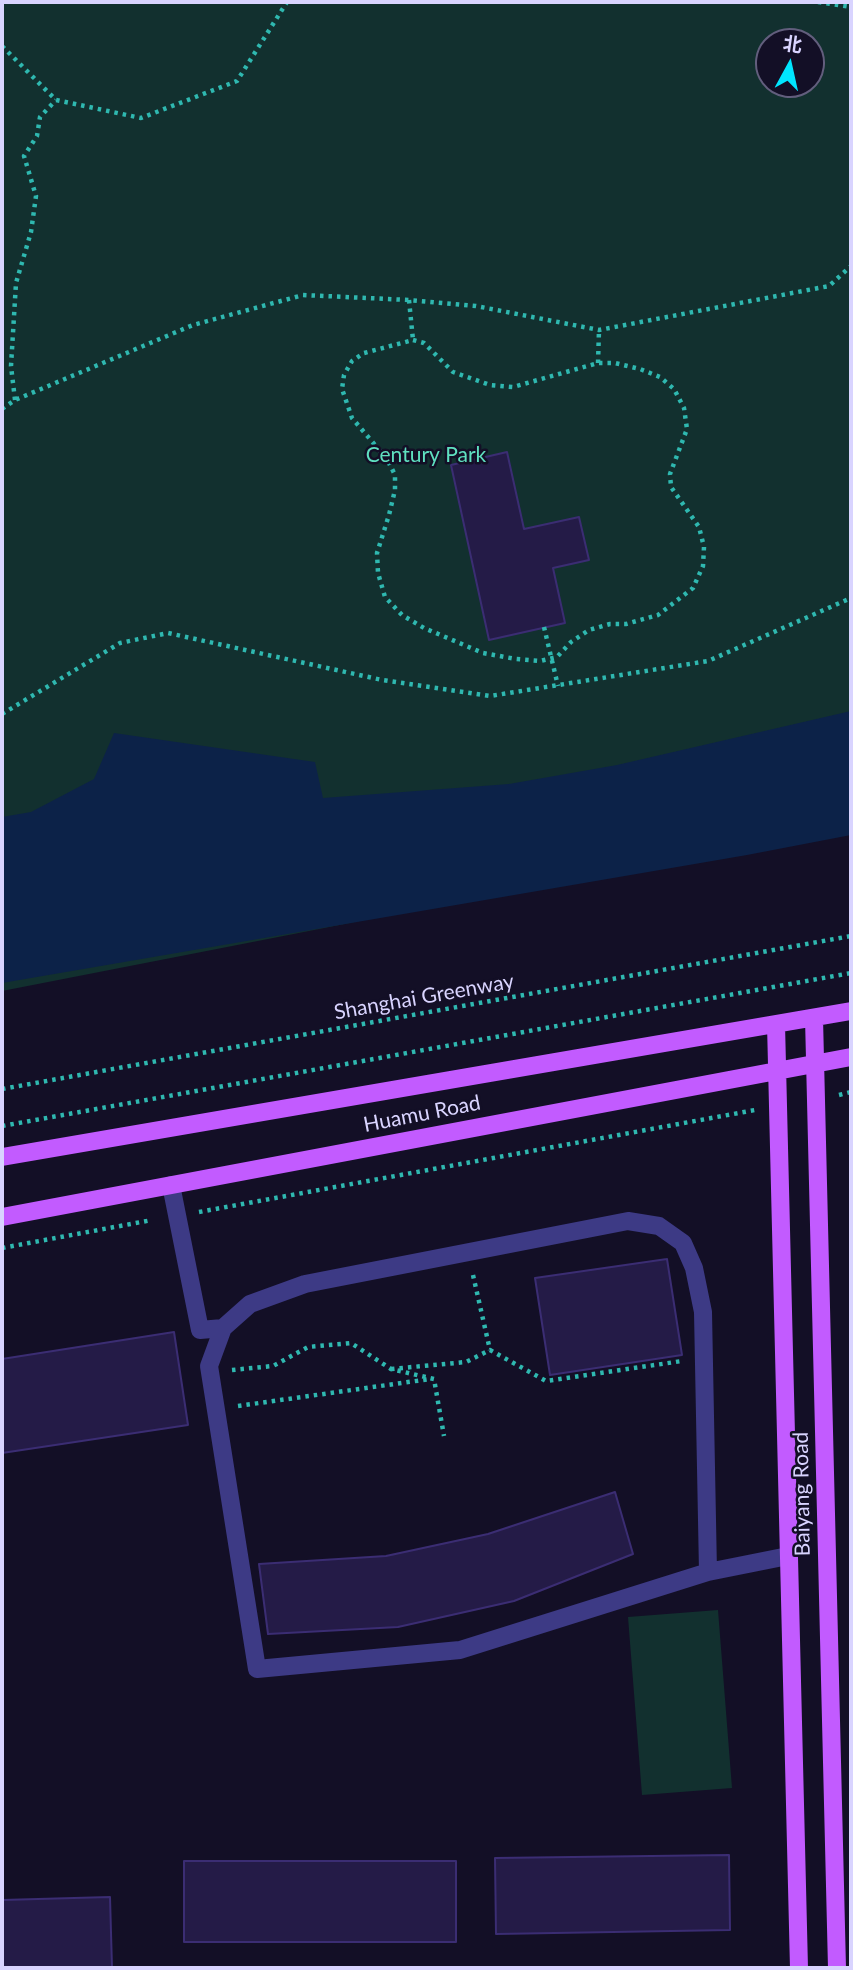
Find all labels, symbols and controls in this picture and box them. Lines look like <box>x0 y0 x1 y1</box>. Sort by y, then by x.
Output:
north arrow <box>755 28 825 98</box>
text: 北 <box>782 31 804 56</box>
park label: Century Park <box>366 442 486 468</box>
street label: Shanghai Greenway <box>332 969 516 1025</box>
street label: Huamu Road <box>361 1090 483 1138</box>
street label: Baiyang Road <box>788 1432 816 1556</box>

